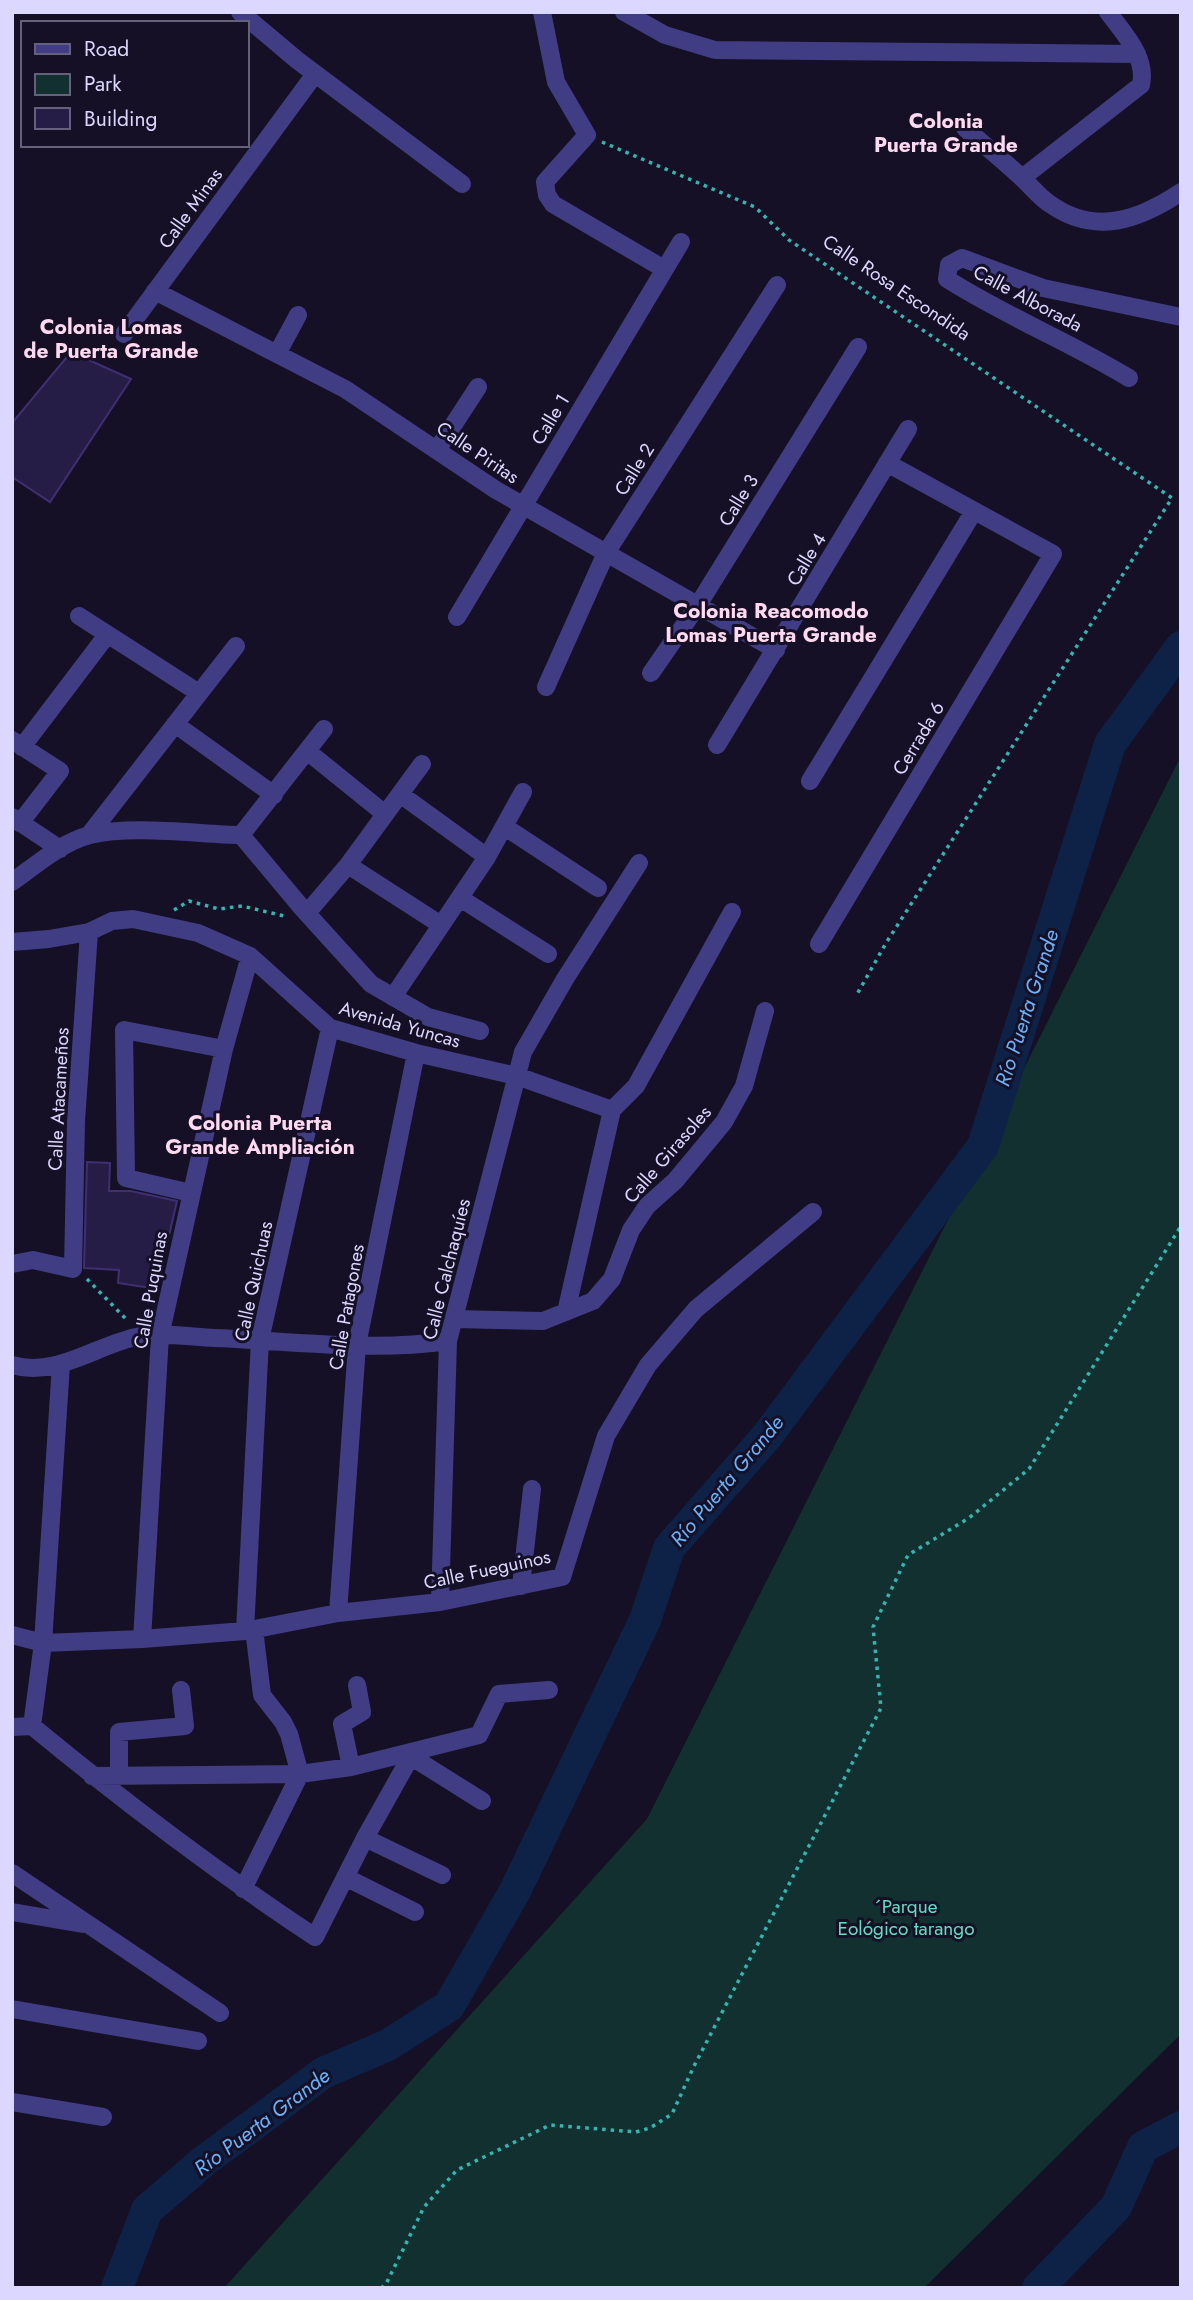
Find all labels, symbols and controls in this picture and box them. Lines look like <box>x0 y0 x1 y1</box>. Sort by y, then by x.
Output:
legend <box>21 21 248 147</box>
text: Road <box>84 34 129 64</box>
text: Park <box>84 69 122 99</box>
text: Building <box>84 104 157 134</box>
district label: Colonia Puerta Grande <box>874 106 1018 160</box>
street label: Calle Minas <box>152 162 229 254</box>
street label: Calle Rosa Escondida <box>817 228 976 347</box>
street label: Calle Alborada <box>968 258 1087 339</box>
district label: Colonia Lomas de Puerta Grande <box>23 312 199 366</box>
street label: Calle 1 <box>525 389 576 450</box>
street label: Calle Piritas <box>431 415 525 490</box>
street label: Calle 2 <box>608 438 661 501</box>
street label: Calle 3 <box>712 469 765 531</box>
street label: Calle 4 <box>780 528 833 591</box>
district label: Colonia Reacomodo Lomas Puerta Grande <box>665 596 877 650</box>
street label: Cerrada 6 <box>886 696 951 780</box>
water label: Río Puerta Grande <box>988 925 1067 1090</box>
street label: Avenida Yuncas <box>336 994 464 1055</box>
street label: Calle Atacameños <box>41 1026 76 1171</box>
street label: Calle Girasoles <box>617 1099 718 1209</box>
district label: Colonia Puerta Grande Ampliación <box>165 1108 355 1162</box>
street label: Calle Calchaquíes <box>416 1196 477 1342</box>
street label: Calle Quichuas <box>228 1218 279 1344</box>
street label: Calle Puquinas <box>127 1229 174 1351</box>
street label: Calle Patagones <box>322 1242 371 1372</box>
water label: Río Puerta Grande <box>663 1409 791 1553</box>
street label: Calle Fueguinos <box>421 1543 553 1596</box>
park label: ´Parque Eológico tarango <box>837 1893 975 1942</box>
water label: Río Puerta Grande <box>188 2061 337 2183</box>

